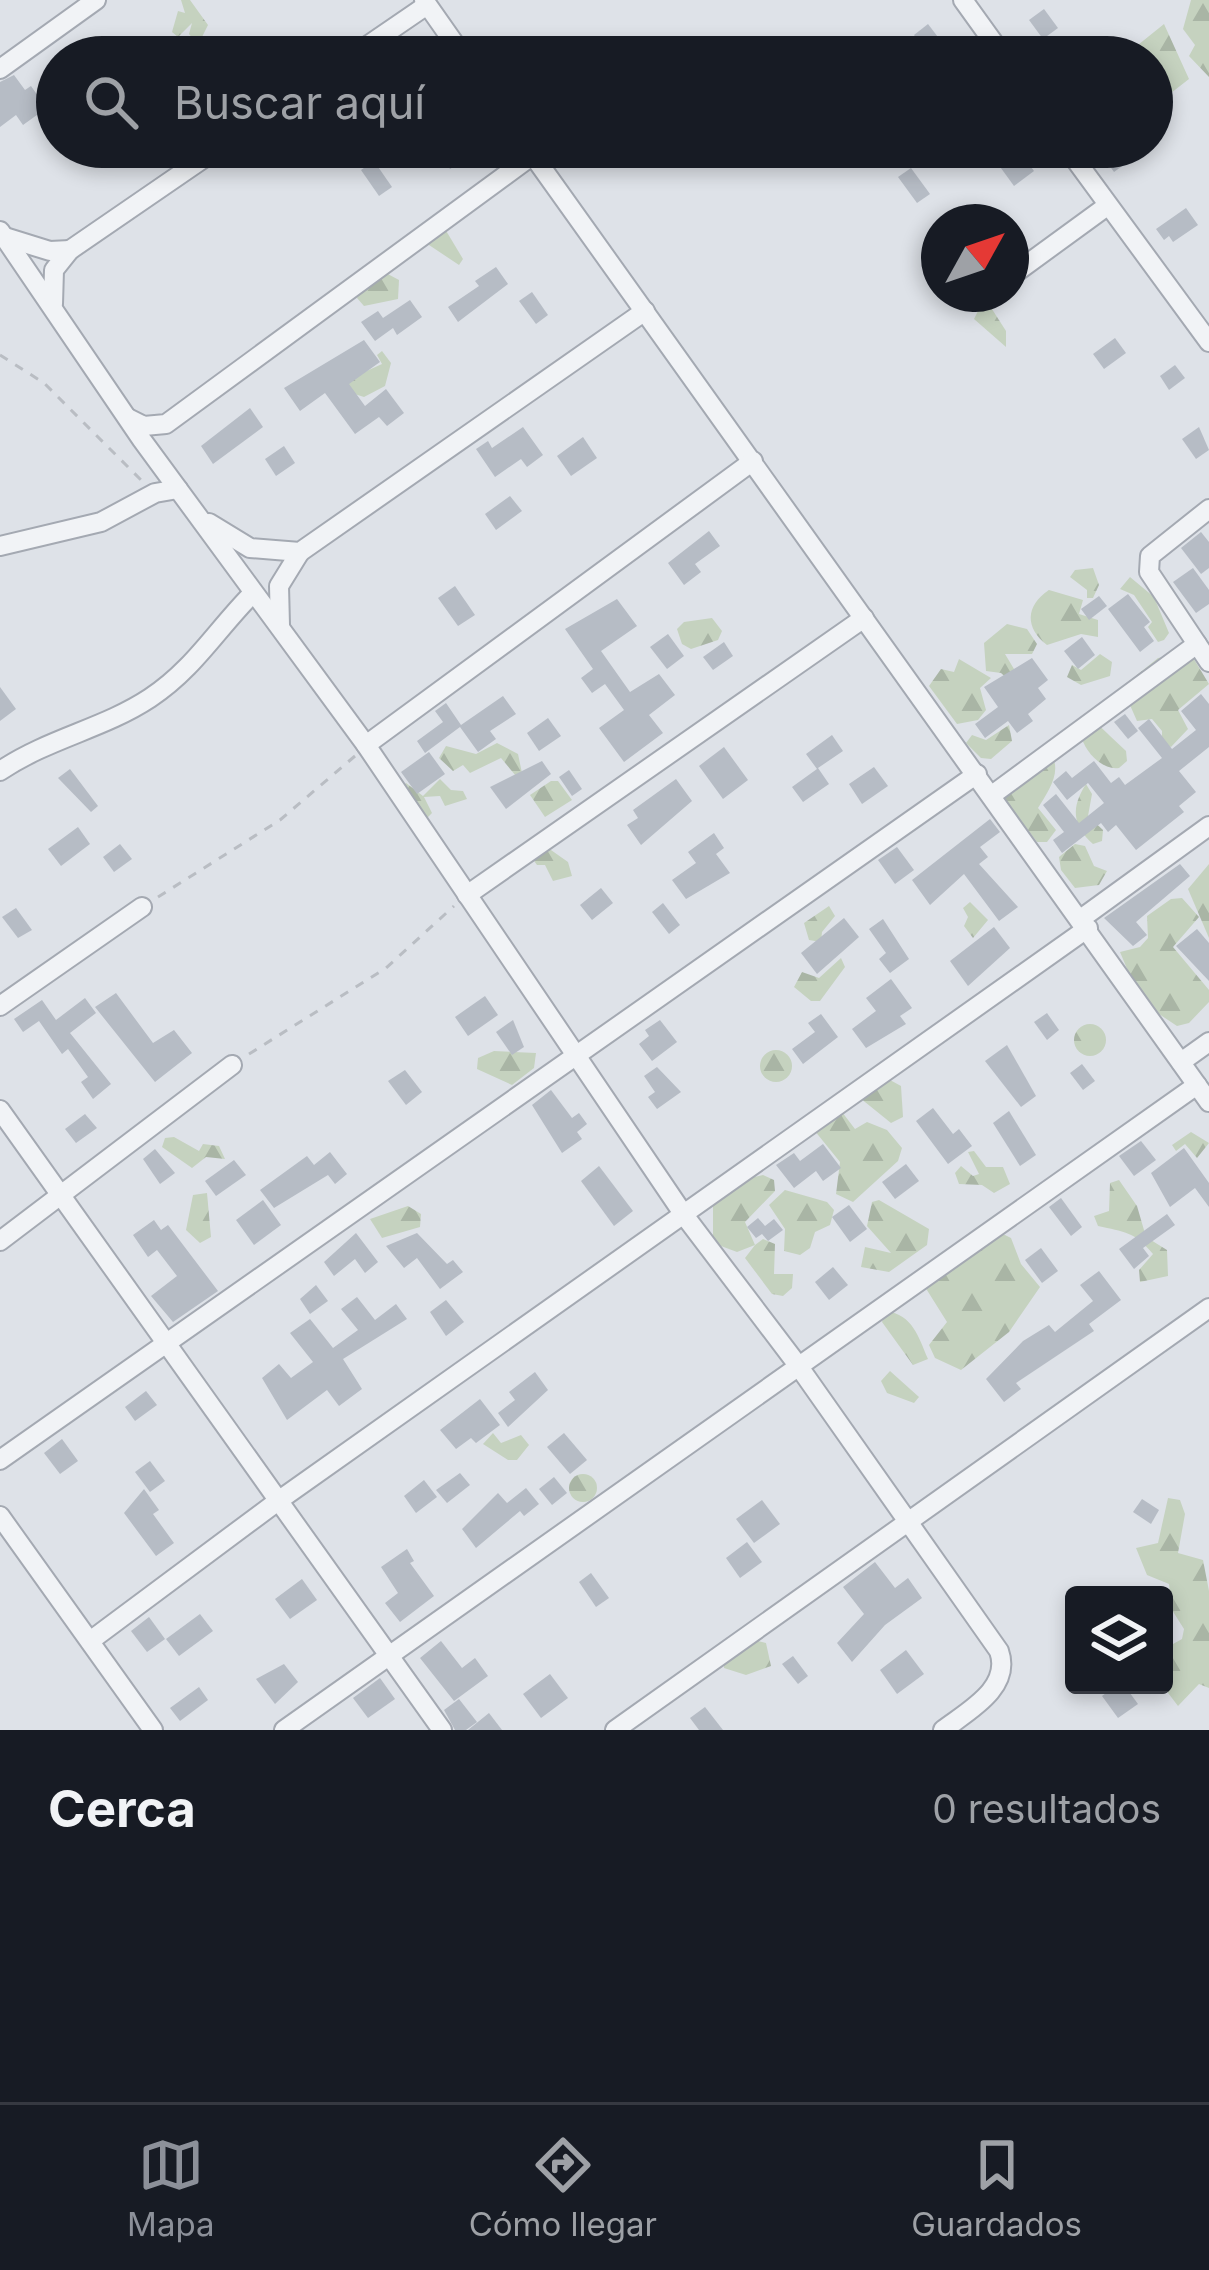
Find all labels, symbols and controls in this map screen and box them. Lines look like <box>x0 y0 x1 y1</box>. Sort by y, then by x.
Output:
search box <box>36 36 1173 168</box>
icon: search <box>78 69 144 135</box>
text: Buscar aquí <box>174 75 425 130</box>
north arrow <box>921 204 1029 312</box>
map controls <box>1065 1586 1173 1694</box>
button: layers <box>1065 1586 1173 1694</box>
text: Cerca <box>48 1778 196 1839</box>
text: 0 resultados <box>932 1785 1161 1832</box>
tab: Mapa <box>127 2132 215 2244</box>
tab: Cómo llegar <box>469 2132 657 2244</box>
tab: Guardados <box>911 2132 1082 2244</box>

